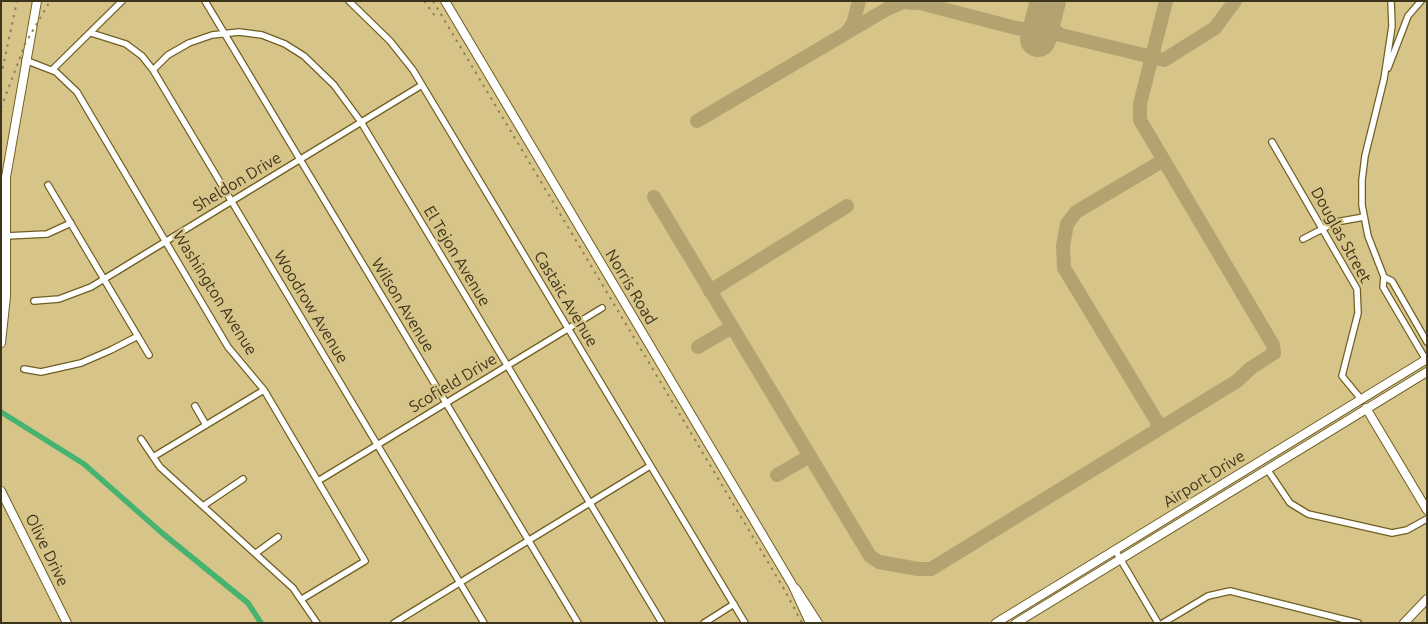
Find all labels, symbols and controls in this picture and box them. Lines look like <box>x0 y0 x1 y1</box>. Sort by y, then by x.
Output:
street label: Sheldon Drive <box>189 148 285 216</box>
street label: Douglas Street <box>1307 184 1375 286</box>
street label: El Tejon Avenue <box>419 202 495 310</box>
street label: Washington Avenue <box>169 227 261 359</box>
street label: Norris Road <box>601 246 661 328</box>
street label: Woodrow Avenue <box>270 247 352 367</box>
street label: Castaic Avenue <box>530 248 602 350</box>
street label: Wilson Avenue <box>367 255 439 355</box>
street label: Scofield Drive <box>406 349 500 417</box>
street label: Airport Drive <box>1160 446 1248 512</box>
street label: Olive Drive <box>21 510 73 590</box>

